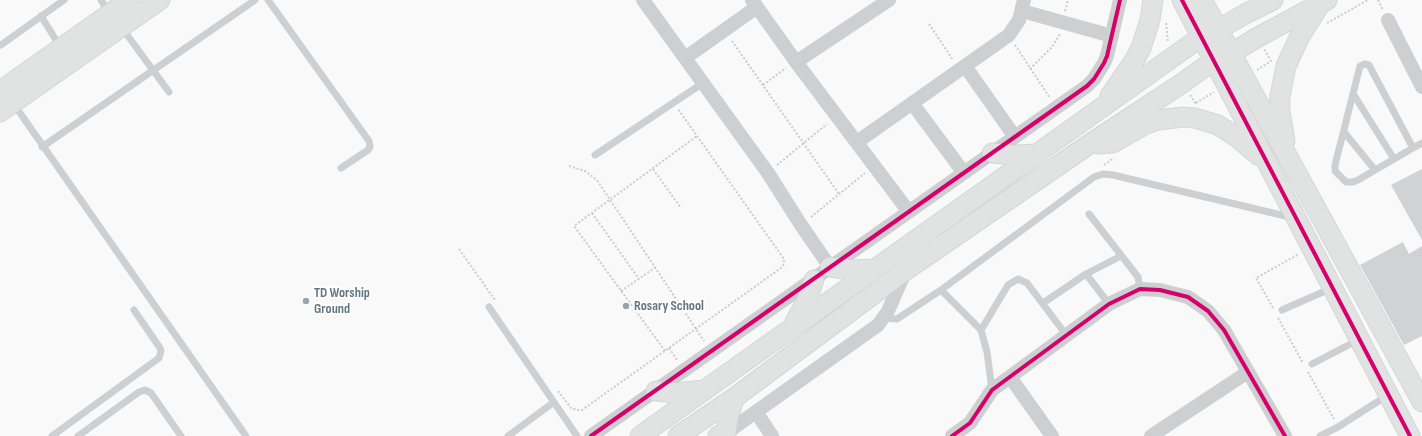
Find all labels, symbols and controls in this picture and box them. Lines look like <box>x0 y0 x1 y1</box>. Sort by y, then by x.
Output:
place label: TD Worship Ground <box>314 285 370 318</box>
marker: TD Worship Ground <box>301 296 311 306</box>
place label: Rosary School <box>634 298 704 314</box>
marker: Rosary School <box>621 301 631 311</box>

